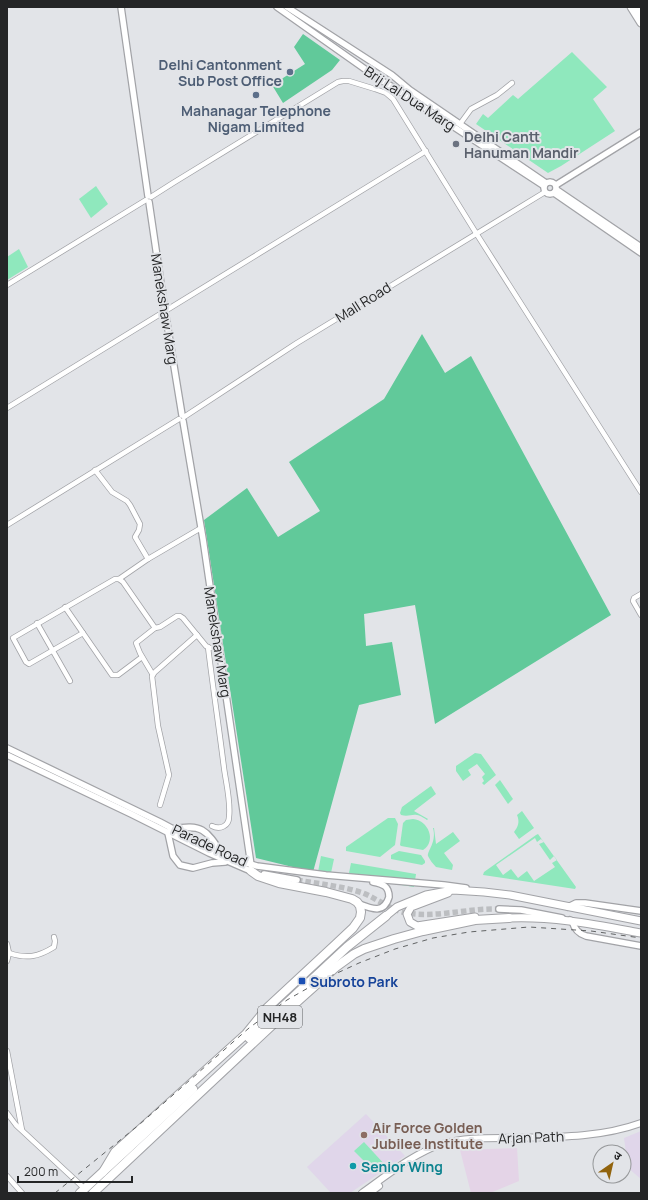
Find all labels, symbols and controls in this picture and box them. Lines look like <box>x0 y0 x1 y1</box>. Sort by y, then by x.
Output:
place label: Delhi Cantonment Sub Post Office <box>159 55 282 90</box>
street label: Brij Lal Dua Marg <box>361 61 459 135</box>
marker: Delhi Cantonment Sub Post Office <box>285 67 295 77</box>
marker: Mahanagar Telephone Nigam Limited <box>251 90 261 100</box>
place label: Mahanagar Telephone Nigam Limited <box>181 101 331 136</box>
place label: Delhi Cantt Hanuman Mandir <box>464 127 579 162</box>
marker: Delhi Cantt Hanuman Mandir <box>451 139 461 149</box>
street label: Manekshaw Marg <box>147 252 183 366</box>
street label: Mall Road <box>332 277 394 327</box>
street label: Manekshaw Marg <box>200 585 236 699</box>
street label: Parade Road <box>169 819 251 871</box>
place label: Subroto Park <box>310 972 398 991</box>
marker: Subroto Park <box>297 976 307 986</box>
road number: NH48 <box>258 1006 302 1028</box>
place label: Air Force Golden Jubilee Institute <box>372 1118 483 1153</box>
street label: Arjan Path <box>498 1126 564 1148</box>
marker: Air Force Golden Jubilee Institute <box>359 1130 369 1140</box>
north arrow <box>592 1144 632 1184</box>
text: उ <box>611 1147 625 1164</box>
place label: Senior Wing <box>361 1157 443 1176</box>
scale bar <box>18 1158 132 1184</box>
marker: Senior Wing <box>348 1161 358 1171</box>
text: 200 m <box>24 1163 58 1180</box>

